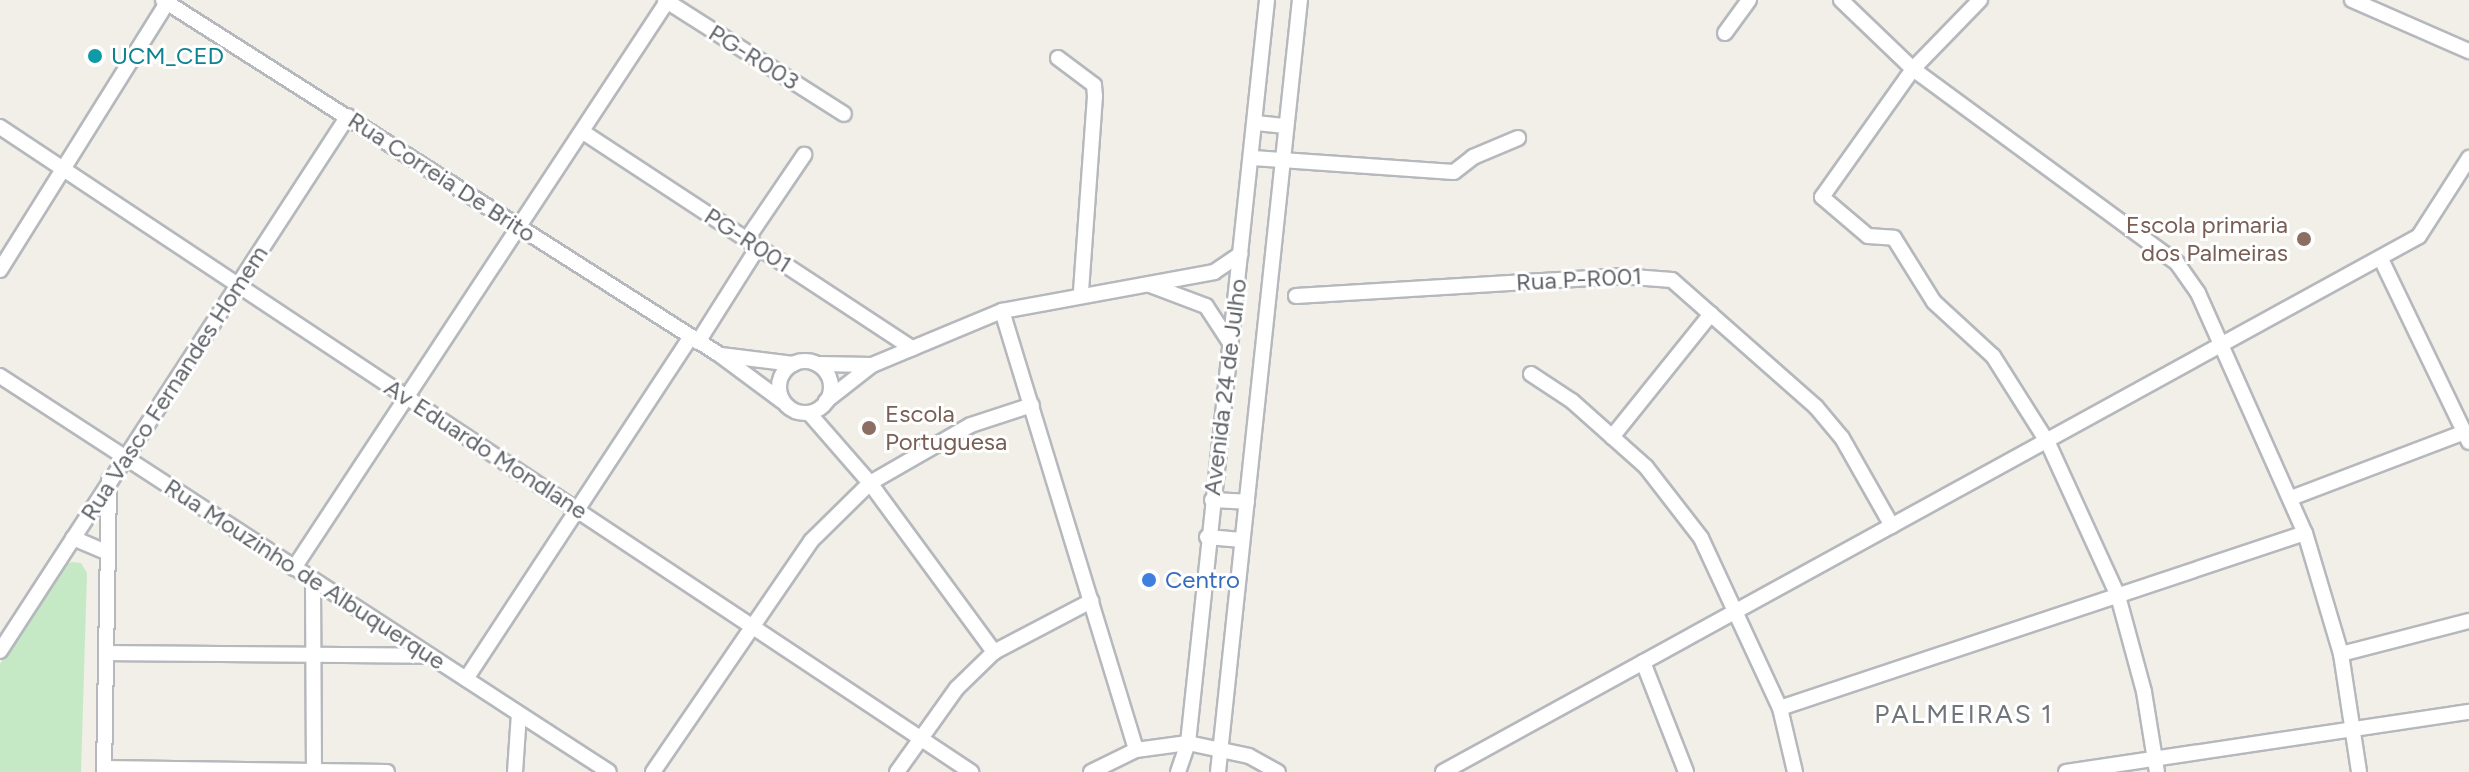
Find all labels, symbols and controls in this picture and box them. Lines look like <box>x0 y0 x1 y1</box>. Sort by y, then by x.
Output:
street label: PG-R003 <box>704 18 804 96</box>
place label: UCM_CED <box>111 42 224 70</box>
marker: UCM_CED <box>86 47 104 65</box>
street label: Rua Correia De Brito <box>343 106 541 248</box>
street label: PG-R001 <box>699 201 797 279</box>
place label: Escola primaria dos Palmeiras <box>2126 211 2288 267</box>
marker: Escola primaria dos Palmeiras <box>2295 230 2313 248</box>
street label: Rua Vasco Fernandes Homem <box>74 240 274 526</box>
street label: Rua P-R001 <box>1515 261 1643 297</box>
street label: Avenida 24 de Julho <box>1197 277 1253 497</box>
street label: Av Eduardo Mondlane <box>379 373 593 525</box>
place label: Escola Portuguesa <box>885 400 1007 456</box>
marker: Escola Portuguesa <box>860 419 878 437</box>
street label: Rua Mouzinho de Albuquerque <box>159 472 451 676</box>
place label: Centro <box>1165 566 1240 594</box>
marker: Centro <box>1140 571 1158 589</box>
district label: PALMEIRAS 1 <box>1874 699 2054 731</box>

